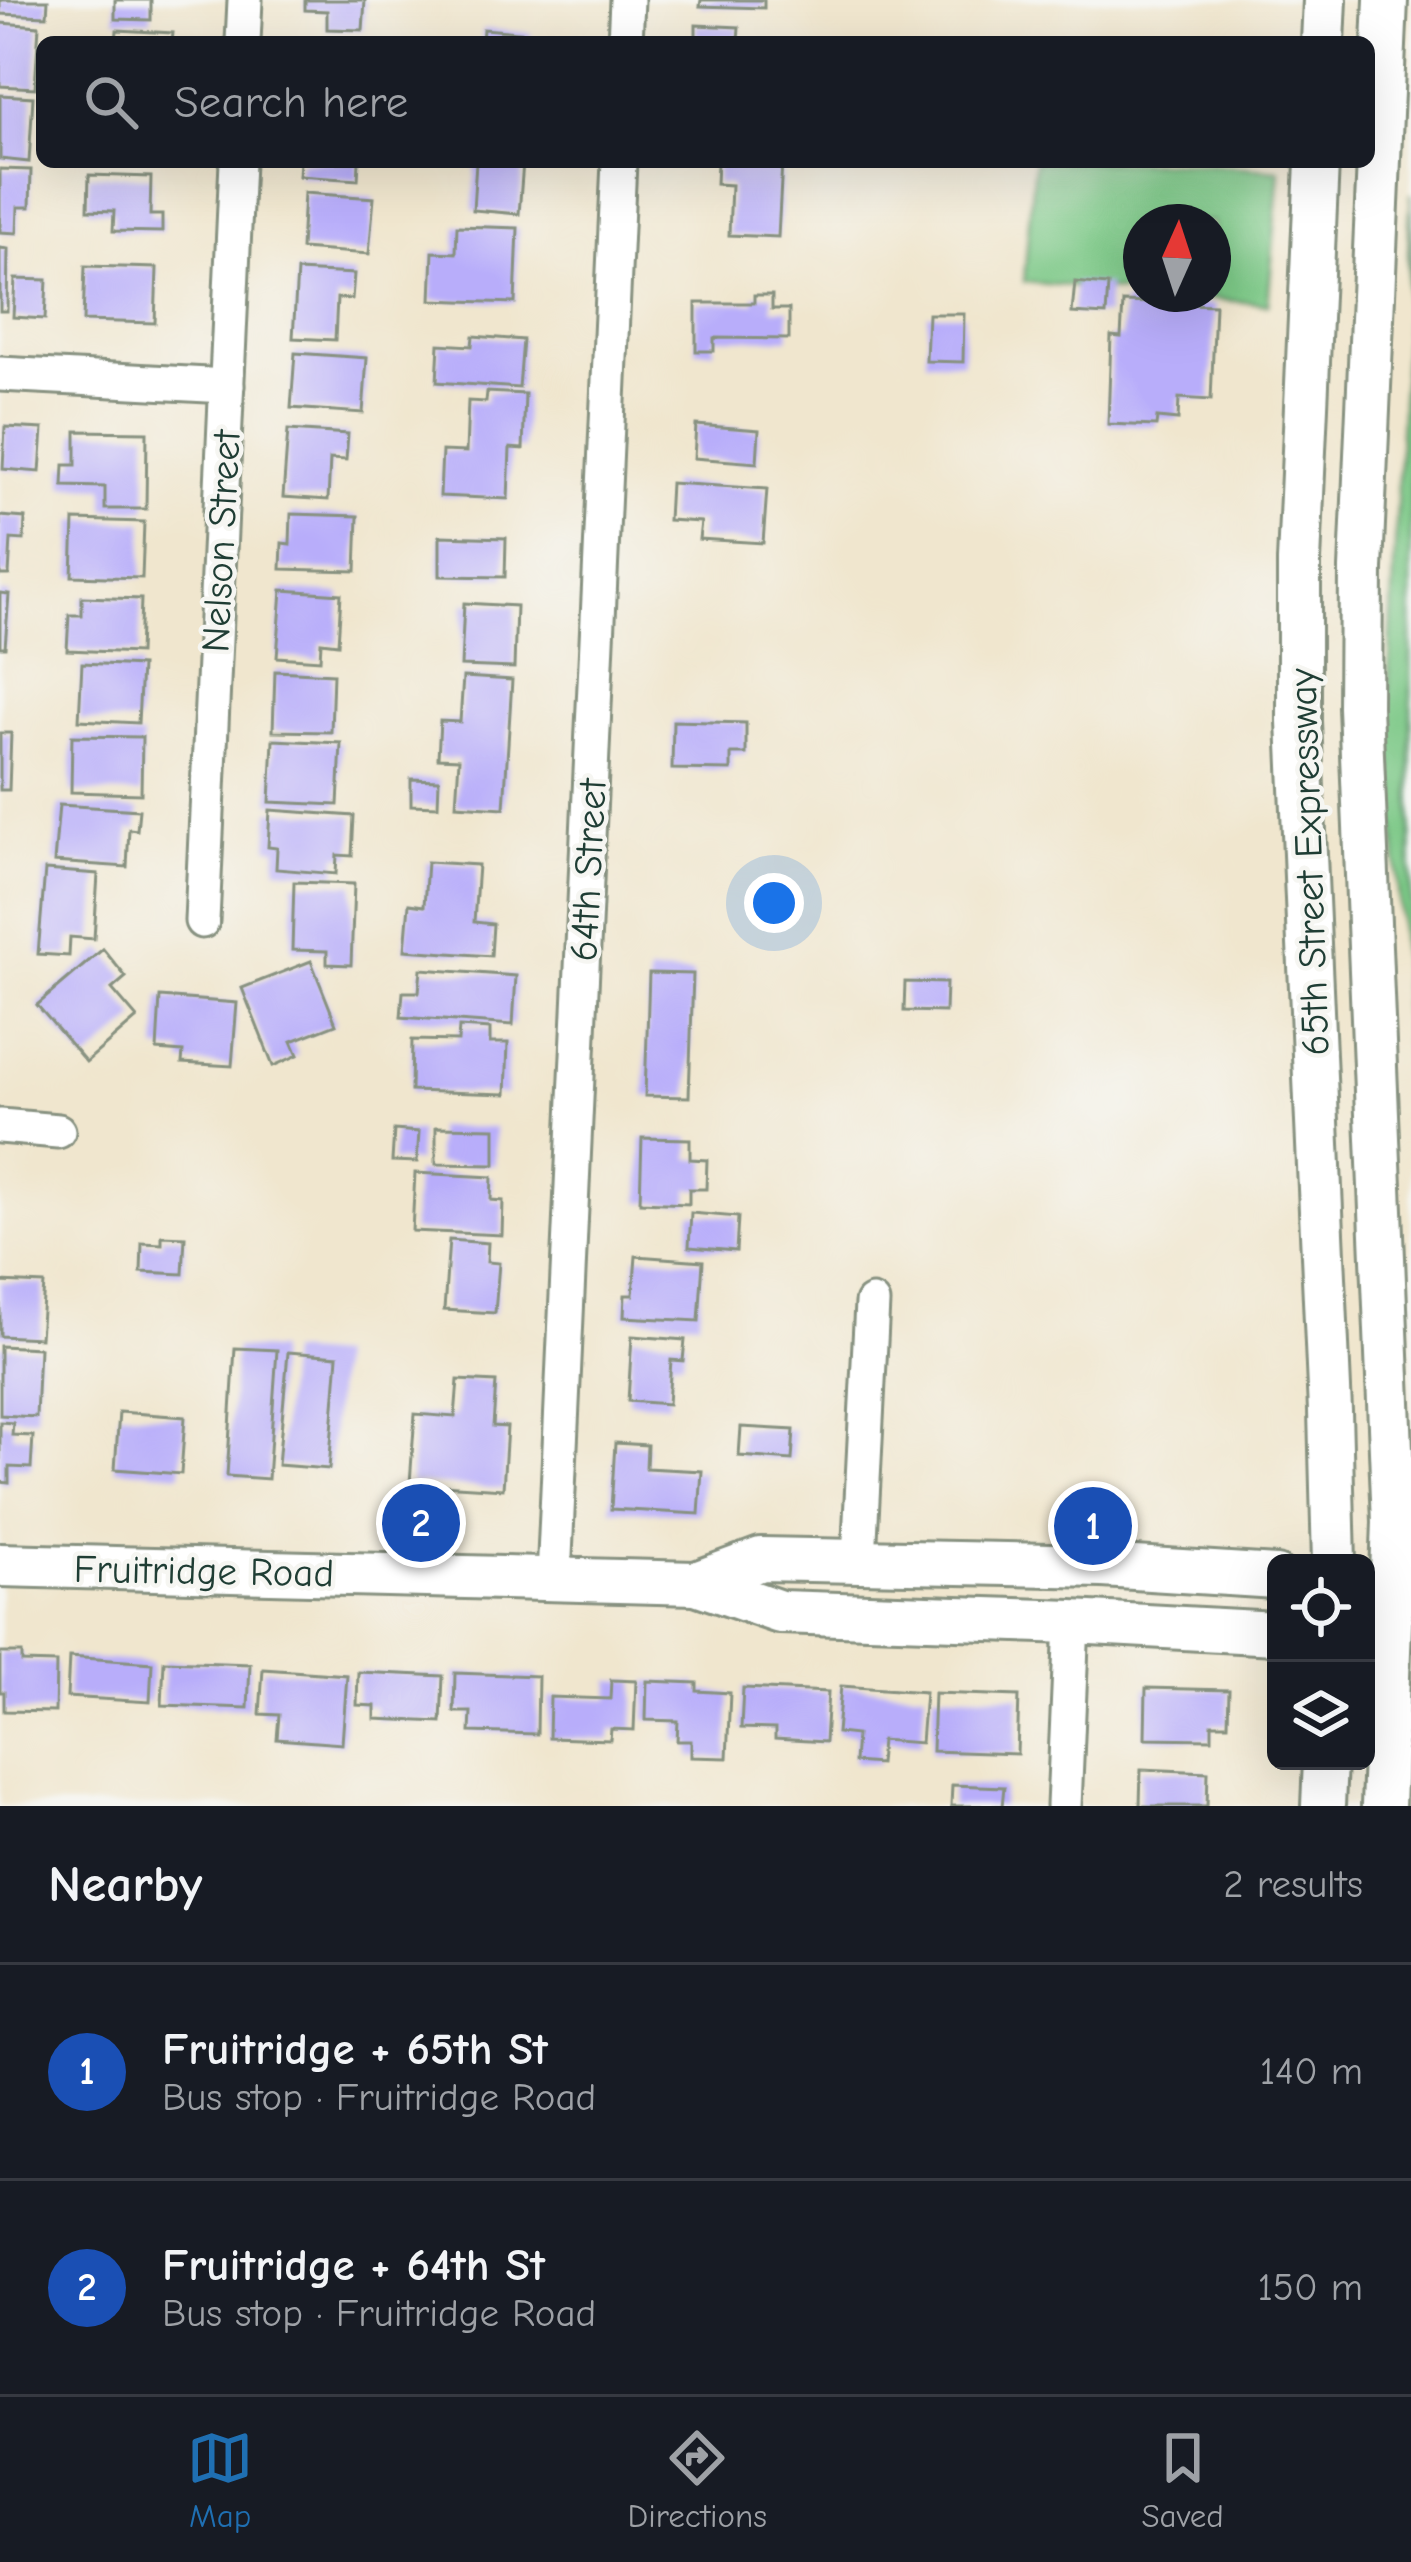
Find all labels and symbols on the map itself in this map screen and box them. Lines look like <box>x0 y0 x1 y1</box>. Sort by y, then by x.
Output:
north arrow <box>1123 204 1231 312</box>
street label: Nelson Street <box>193 427 250 653</box>
street label: 65th Street Expressway <box>1280 667 1339 1056</box>
street label: 64th Street <box>561 776 616 963</box>
your location <box>744 873 804 933</box>
pin: 2 <box>382 1478 460 1568</box>
pin: 1 <box>1054 1481 1132 1571</box>
street label: Fruitridge Road <box>73 1547 335 1596</box>

